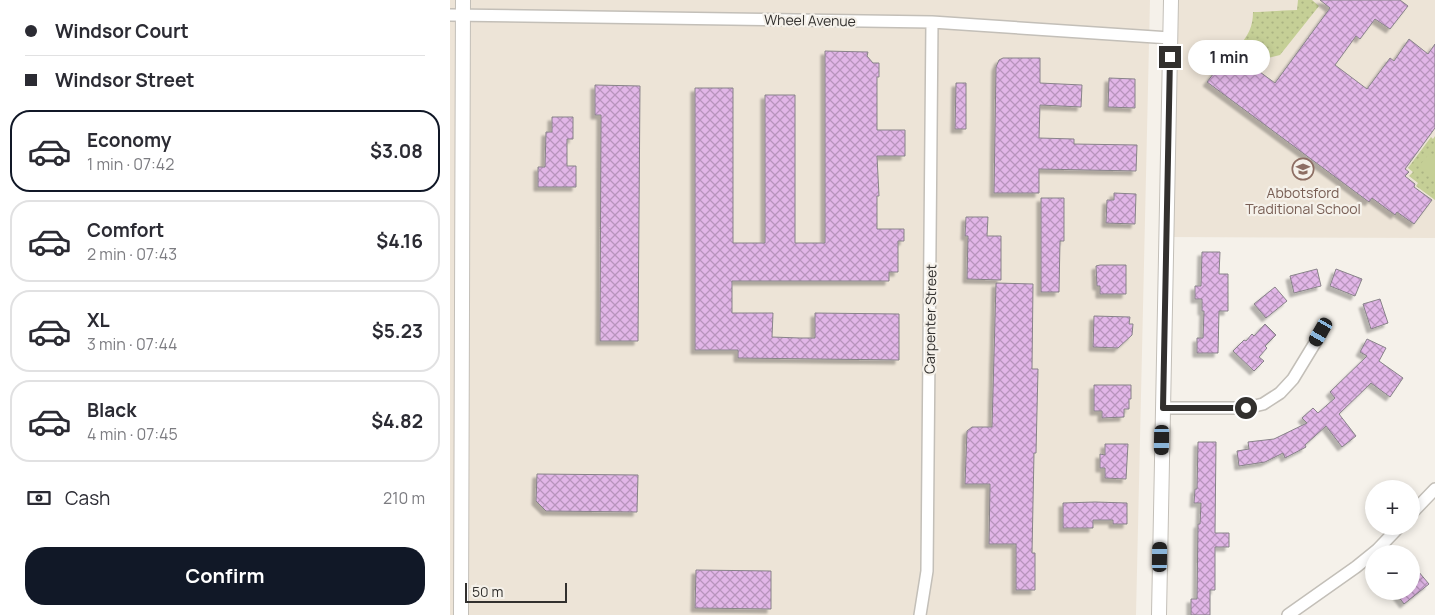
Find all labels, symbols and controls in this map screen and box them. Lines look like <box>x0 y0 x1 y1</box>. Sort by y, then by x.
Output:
street label: Wheel Avenue <box>764 10 856 30</box>
text: Windsor Court <box>55 18 189 44</box>
callout: 1 min <box>1188 40 1270 74</box>
route end <box>1159 46 1181 68</box>
text: 1 min <box>1209 46 1249 68</box>
text: Windsor Street <box>55 67 195 93</box>
text: Economy <box>87 127 171 153</box>
icon: car <box>27 129 72 174</box>
text: $3.08 <box>370 138 423 164</box>
text: 1 min · 07:42 <box>87 153 174 175</box>
school or university icon: Abbotsford Traditional School <box>1291 157 1315 181</box>
place label: Abbotsford Traditional School <box>1245 183 1361 218</box>
text: Comfort <box>87 217 164 243</box>
icon: car <box>27 219 72 264</box>
text: $4.16 <box>376 228 423 254</box>
text: 2 min · 07:43 <box>87 243 177 265</box>
street label: Carpenter Street <box>920 264 940 374</box>
text: XL <box>87 307 110 333</box>
icon: car <box>27 309 72 354</box>
car <box>1307 315 1334 349</box>
text: $5.23 <box>372 318 423 344</box>
text: 3 min · 07:44 <box>87 333 177 355</box>
text: Black <box>87 397 136 423</box>
route start <box>1235 397 1257 419</box>
icon: car <box>27 399 72 444</box>
text: $4.82 <box>371 408 423 434</box>
text: 4 min · 07:45 <box>87 423 178 445</box>
car <box>1154 425 1169 455</box>
map controls <box>1365 480 1420 600</box>
button: + <box>1365 480 1420 535</box>
icon: cash <box>25 484 53 512</box>
text: Cash <box>65 485 110 511</box>
text: 210 m <box>383 487 425 509</box>
car <box>1152 542 1167 572</box>
button: − <box>1365 545 1420 600</box>
button: Confirm <box>25 547 425 605</box>
scale bar <box>465 580 568 603</box>
text: 50 m <box>472 582 503 601</box>

